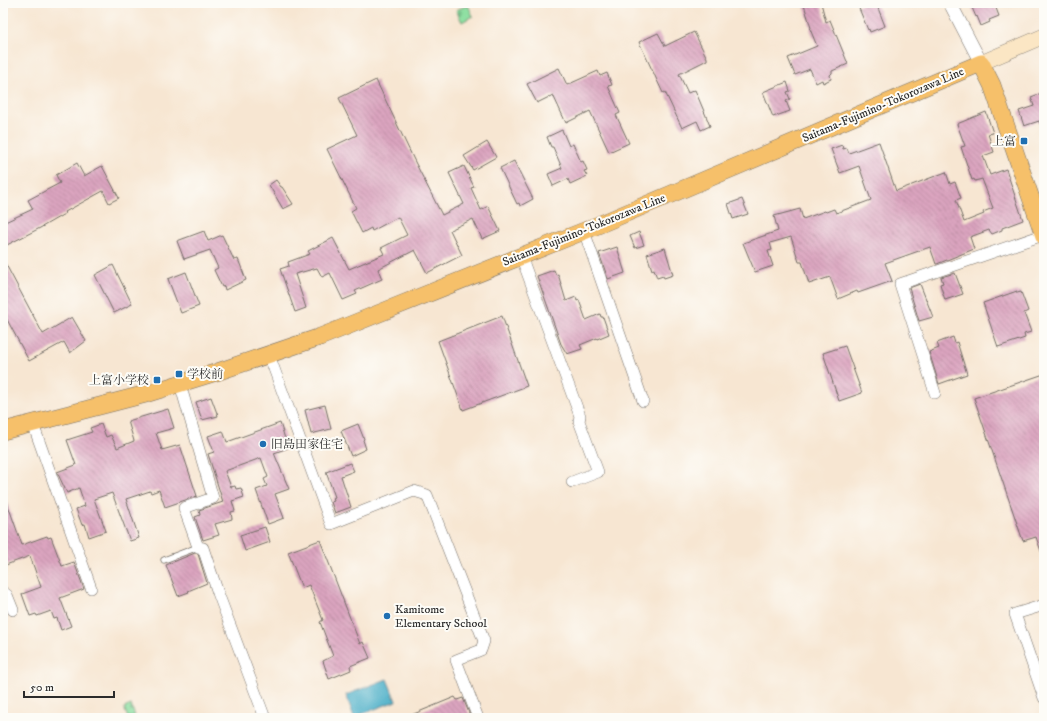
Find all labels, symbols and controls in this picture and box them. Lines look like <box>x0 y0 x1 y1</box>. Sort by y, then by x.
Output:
street label: Saitama-Fujimino-Tokorozawa Line <box>800 64 966 146</box>
place label: 上富 <box>992 134 1016 149</box>
marker: 上富 <box>1019 136 1029 146</box>
street label: Saitama-Fujimino-Tokorozawa Line <box>500 190 668 270</box>
place label: 学校前 <box>187 367 223 382</box>
marker: 学校前 <box>174 369 184 379</box>
place label: 上富小学校 <box>89 373 149 388</box>
marker: 上富小学校 <box>152 375 162 385</box>
place label: 旧島田家住宅 <box>271 437 343 452</box>
marker: 旧島田家住宅 <box>258 439 268 449</box>
place label: Kamitome Elementary School <box>395 602 487 631</box>
marker: Kamitome Elementary School <box>382 611 392 621</box>
scale bar <box>24 673 114 699</box>
text: 50 m <box>30 680 54 695</box>

